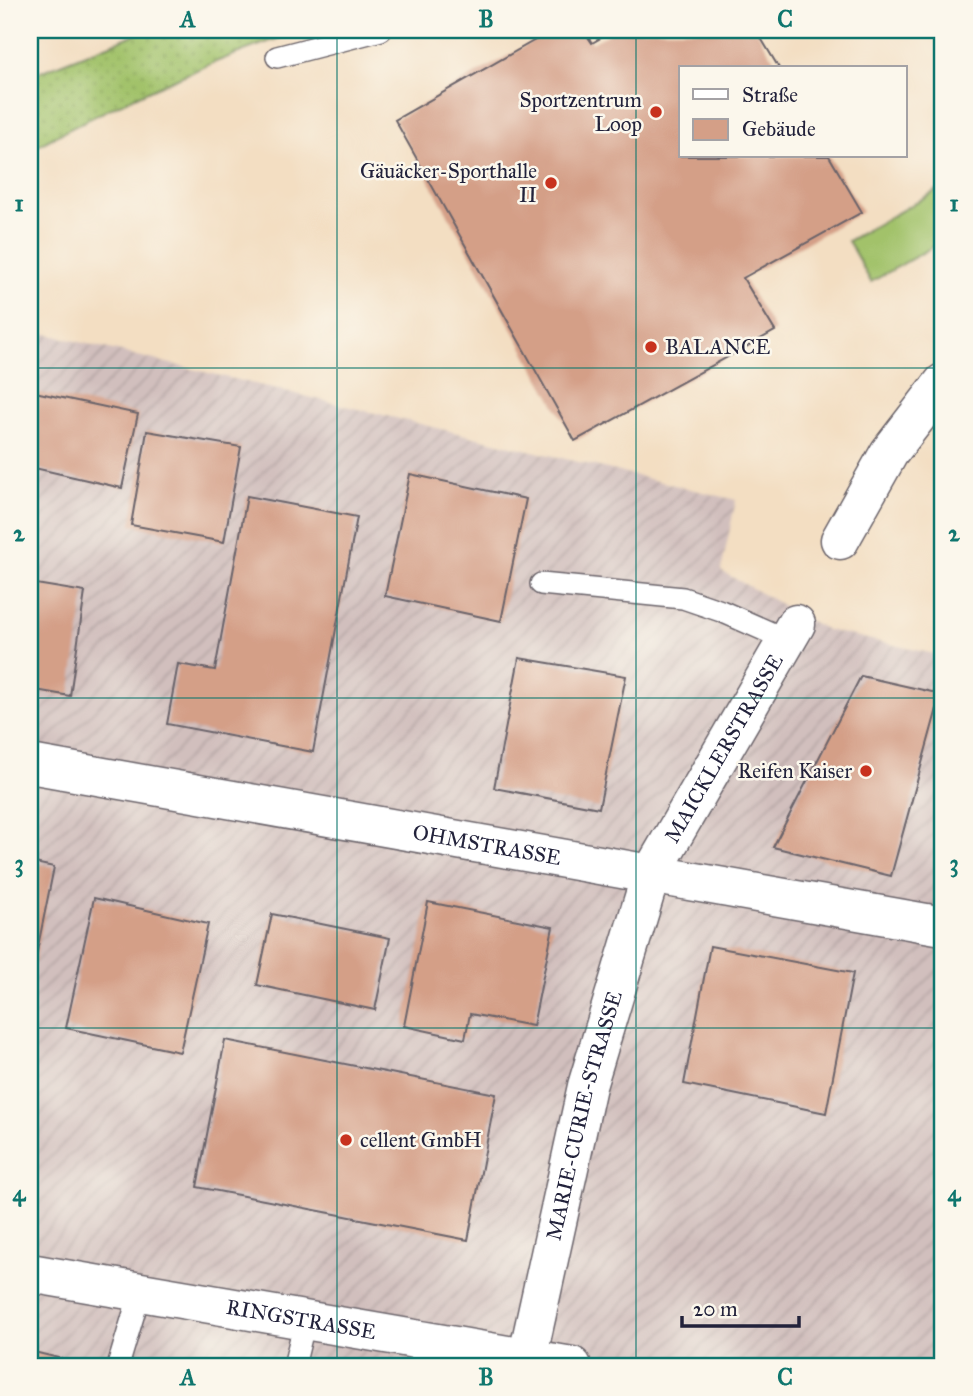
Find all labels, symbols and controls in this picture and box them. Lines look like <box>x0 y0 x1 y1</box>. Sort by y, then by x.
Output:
text: A <box>178 5 196 33</box>
text: B <box>478 5 494 33</box>
text: C <box>777 5 793 33</box>
legend <box>679 66 906 158</box>
text: Straße <box>742 82 798 108</box>
place label: Sportzentrum Loop <box>519 87 642 137</box>
marker: Sportzentrum Loop <box>648 104 664 120</box>
text: Gebäude <box>742 116 816 142</box>
place label: Gäuäcker-Sporthalle II <box>360 158 537 208</box>
marker: Gäuäcker-Sporthalle II <box>543 175 559 191</box>
text: 1 <box>14 189 24 217</box>
text: 1 <box>949 189 959 217</box>
place label: BALANCE <box>665 334 770 360</box>
marker: BALANCE <box>643 339 659 355</box>
text: 2 <box>13 519 25 547</box>
text: 2 <box>948 519 960 547</box>
street label: MAICKLERSTRASSE <box>659 650 789 848</box>
place label: Reifen Kaiser <box>737 758 852 784</box>
marker: Reifen Kaiser <box>858 763 874 779</box>
street label: OHMSTRASSE <box>411 819 563 871</box>
text: 3 <box>14 849 24 878</box>
text: 3 <box>949 849 959 878</box>
street label: MARIE-CURIE-STRASSE <box>540 988 628 1243</box>
place label: cellent GmbH <box>360 1127 482 1153</box>
marker: cellent GmbH <box>338 1132 354 1148</box>
text: 4 <box>13 1179 27 1207</box>
text: 4 <box>948 1179 962 1207</box>
scale bar <box>682 1284 800 1328</box>
street label: RINGSTRASSE <box>224 1294 378 1345</box>
text: 20 m <box>693 1296 738 1322</box>
text: A <box>178 1363 196 1391</box>
text: B <box>478 1363 494 1391</box>
text: C <box>777 1363 793 1391</box>

